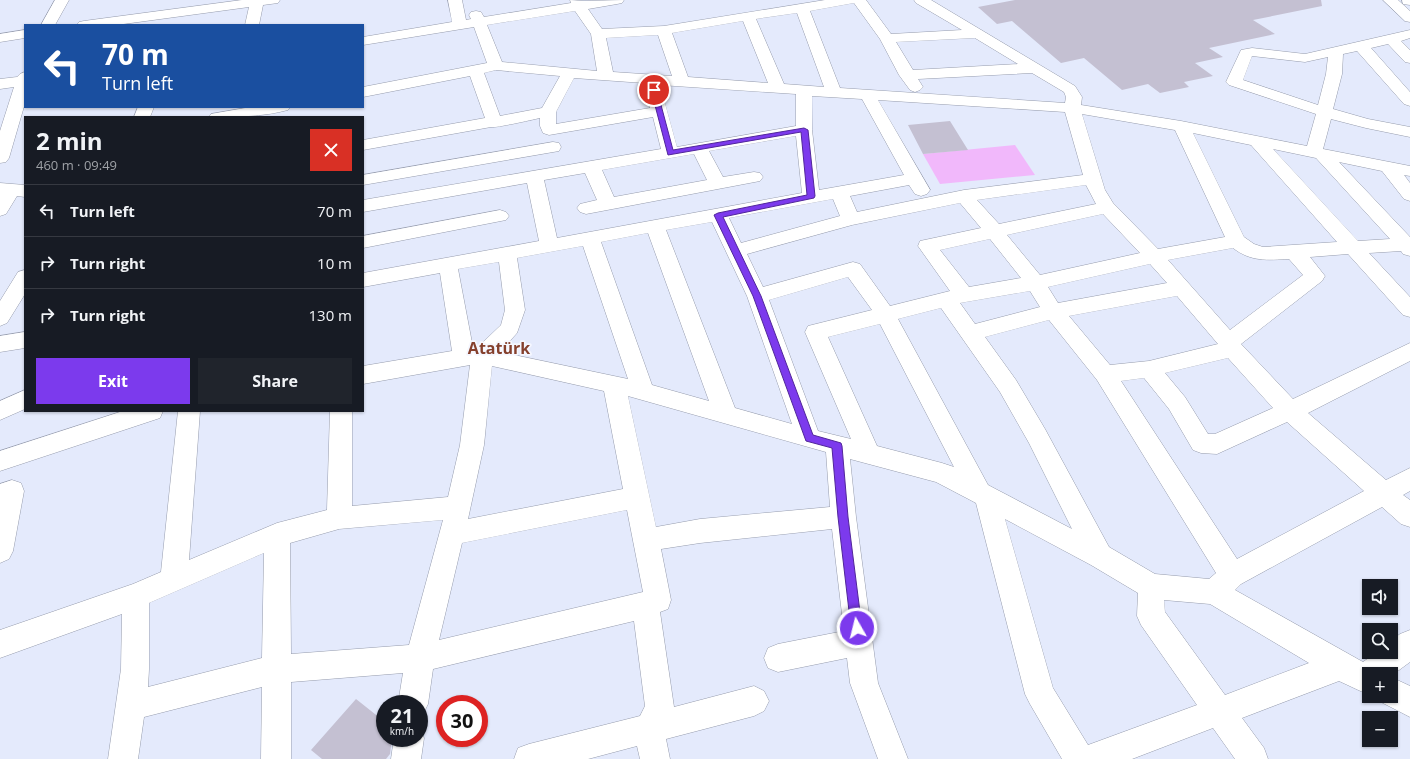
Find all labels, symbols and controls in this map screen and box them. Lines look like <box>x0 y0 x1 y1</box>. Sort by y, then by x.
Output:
text: 70 m <box>102 35 169 73</box>
icon: left <box>36 40 88 92</box>
text: Turn left <box>102 71 173 95</box>
pin <box>637 73 671 107</box>
icon: arrive <box>643 79 665 101</box>
text: 2 min <box>36 124 103 157</box>
button: close <box>310 129 352 171</box>
text: 460 m · 09:49 <box>36 156 117 174</box>
icon: left <box>36 200 58 222</box>
text: Turn left <box>70 201 135 221</box>
text: 70 m <box>317 201 352 221</box>
icon: right <box>36 252 58 274</box>
text: Turn right <box>70 253 145 273</box>
text: 10 m <box>317 253 352 273</box>
icon: right <box>36 304 58 326</box>
text: Turn right <box>70 305 145 325</box>
text: 130 m <box>308 305 352 325</box>
district label: Atatürk <box>468 337 530 359</box>
button: Exit <box>36 358 190 404</box>
button: Share <box>198 358 352 404</box>
map controls <box>1362 579 1398 747</box>
button: sound <box>1362 579 1398 615</box>
position arrow <box>836 607 878 649</box>
button: search <box>1362 623 1398 659</box>
button: + <box>1362 667 1398 703</box>
speed limit sign: 30 <box>436 695 488 747</box>
text: 21 <box>391 702 413 729</box>
button: − <box>1362 711 1398 747</box>
text: km/h <box>390 724 414 738</box>

